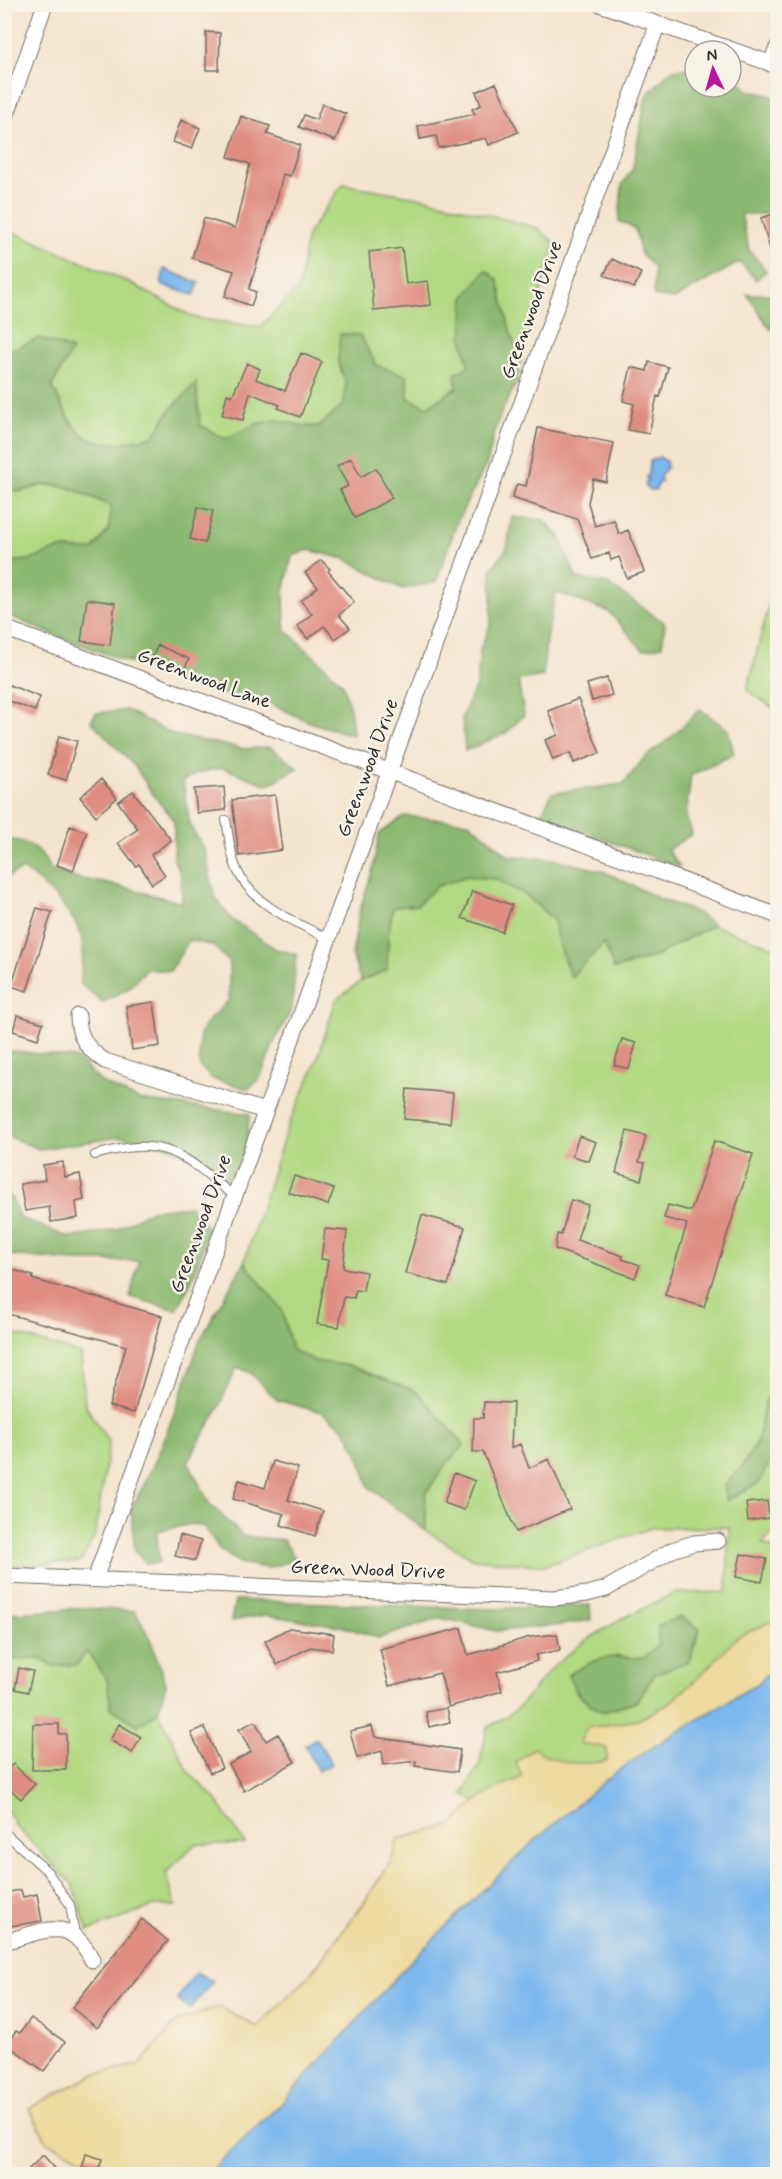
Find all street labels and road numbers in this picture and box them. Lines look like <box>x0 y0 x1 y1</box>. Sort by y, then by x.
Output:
street label: Greenwood Drive <box>494 237 570 383</box>
street label: Greenwood Lane <box>133 642 275 716</box>
street label: Greenwood Drive <box>330 695 406 841</box>
street label: Greenwood Drive <box>163 1151 239 1297</box>
street label: Green Wood Drive <box>290 1554 446 1586</box>

